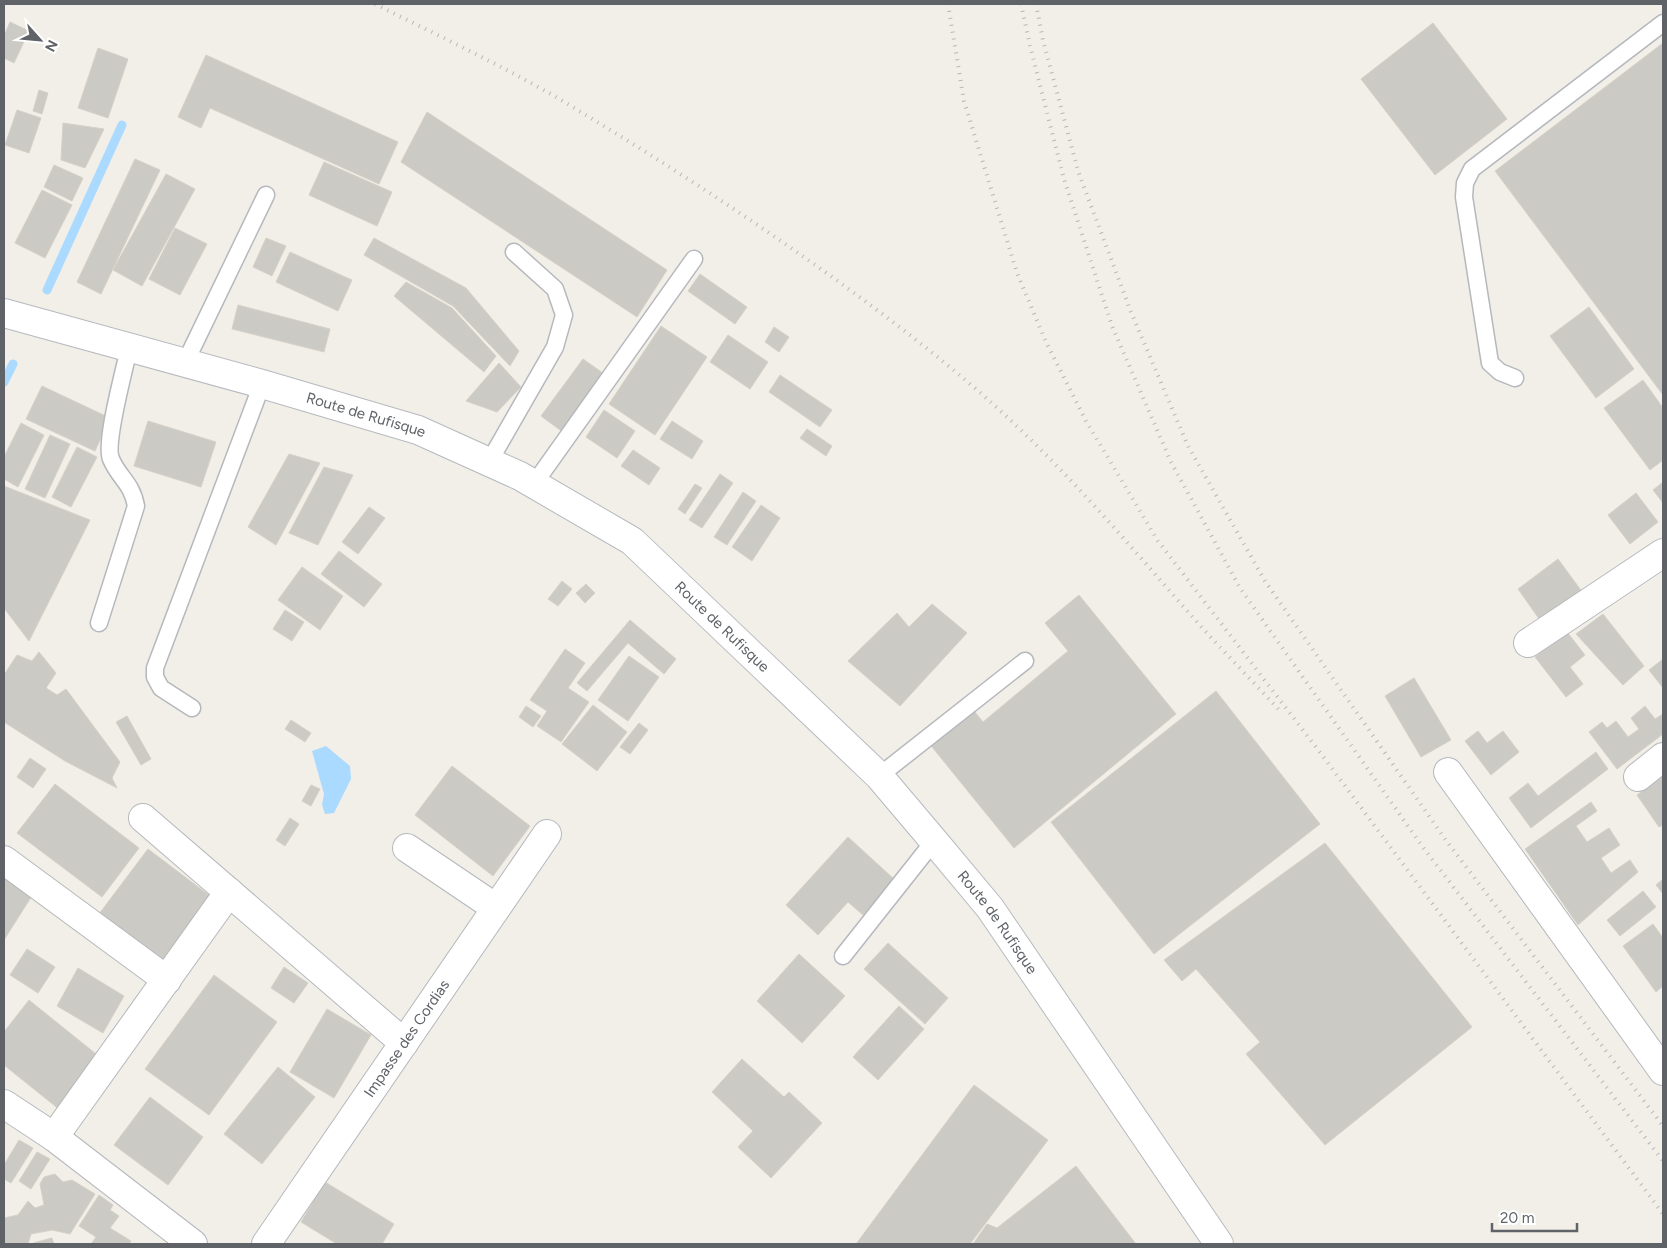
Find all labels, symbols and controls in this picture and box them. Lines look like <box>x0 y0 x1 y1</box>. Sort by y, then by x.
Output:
north arrow <box>15 15 65 65</box>
text: N <box>41 37 61 54</box>
street label: Route de Rufisque <box>304 389 429 441</box>
street label: Route de Rufisque <box>671 578 773 676</box>
street label: Route de Rufisque <box>954 867 1041 977</box>
street label: Impasse des Cordias <box>360 976 453 1101</box>
scale bar <box>1492 1200 1577 1232</box>
text: 20 m <box>1500 1209 1534 1227</box>

